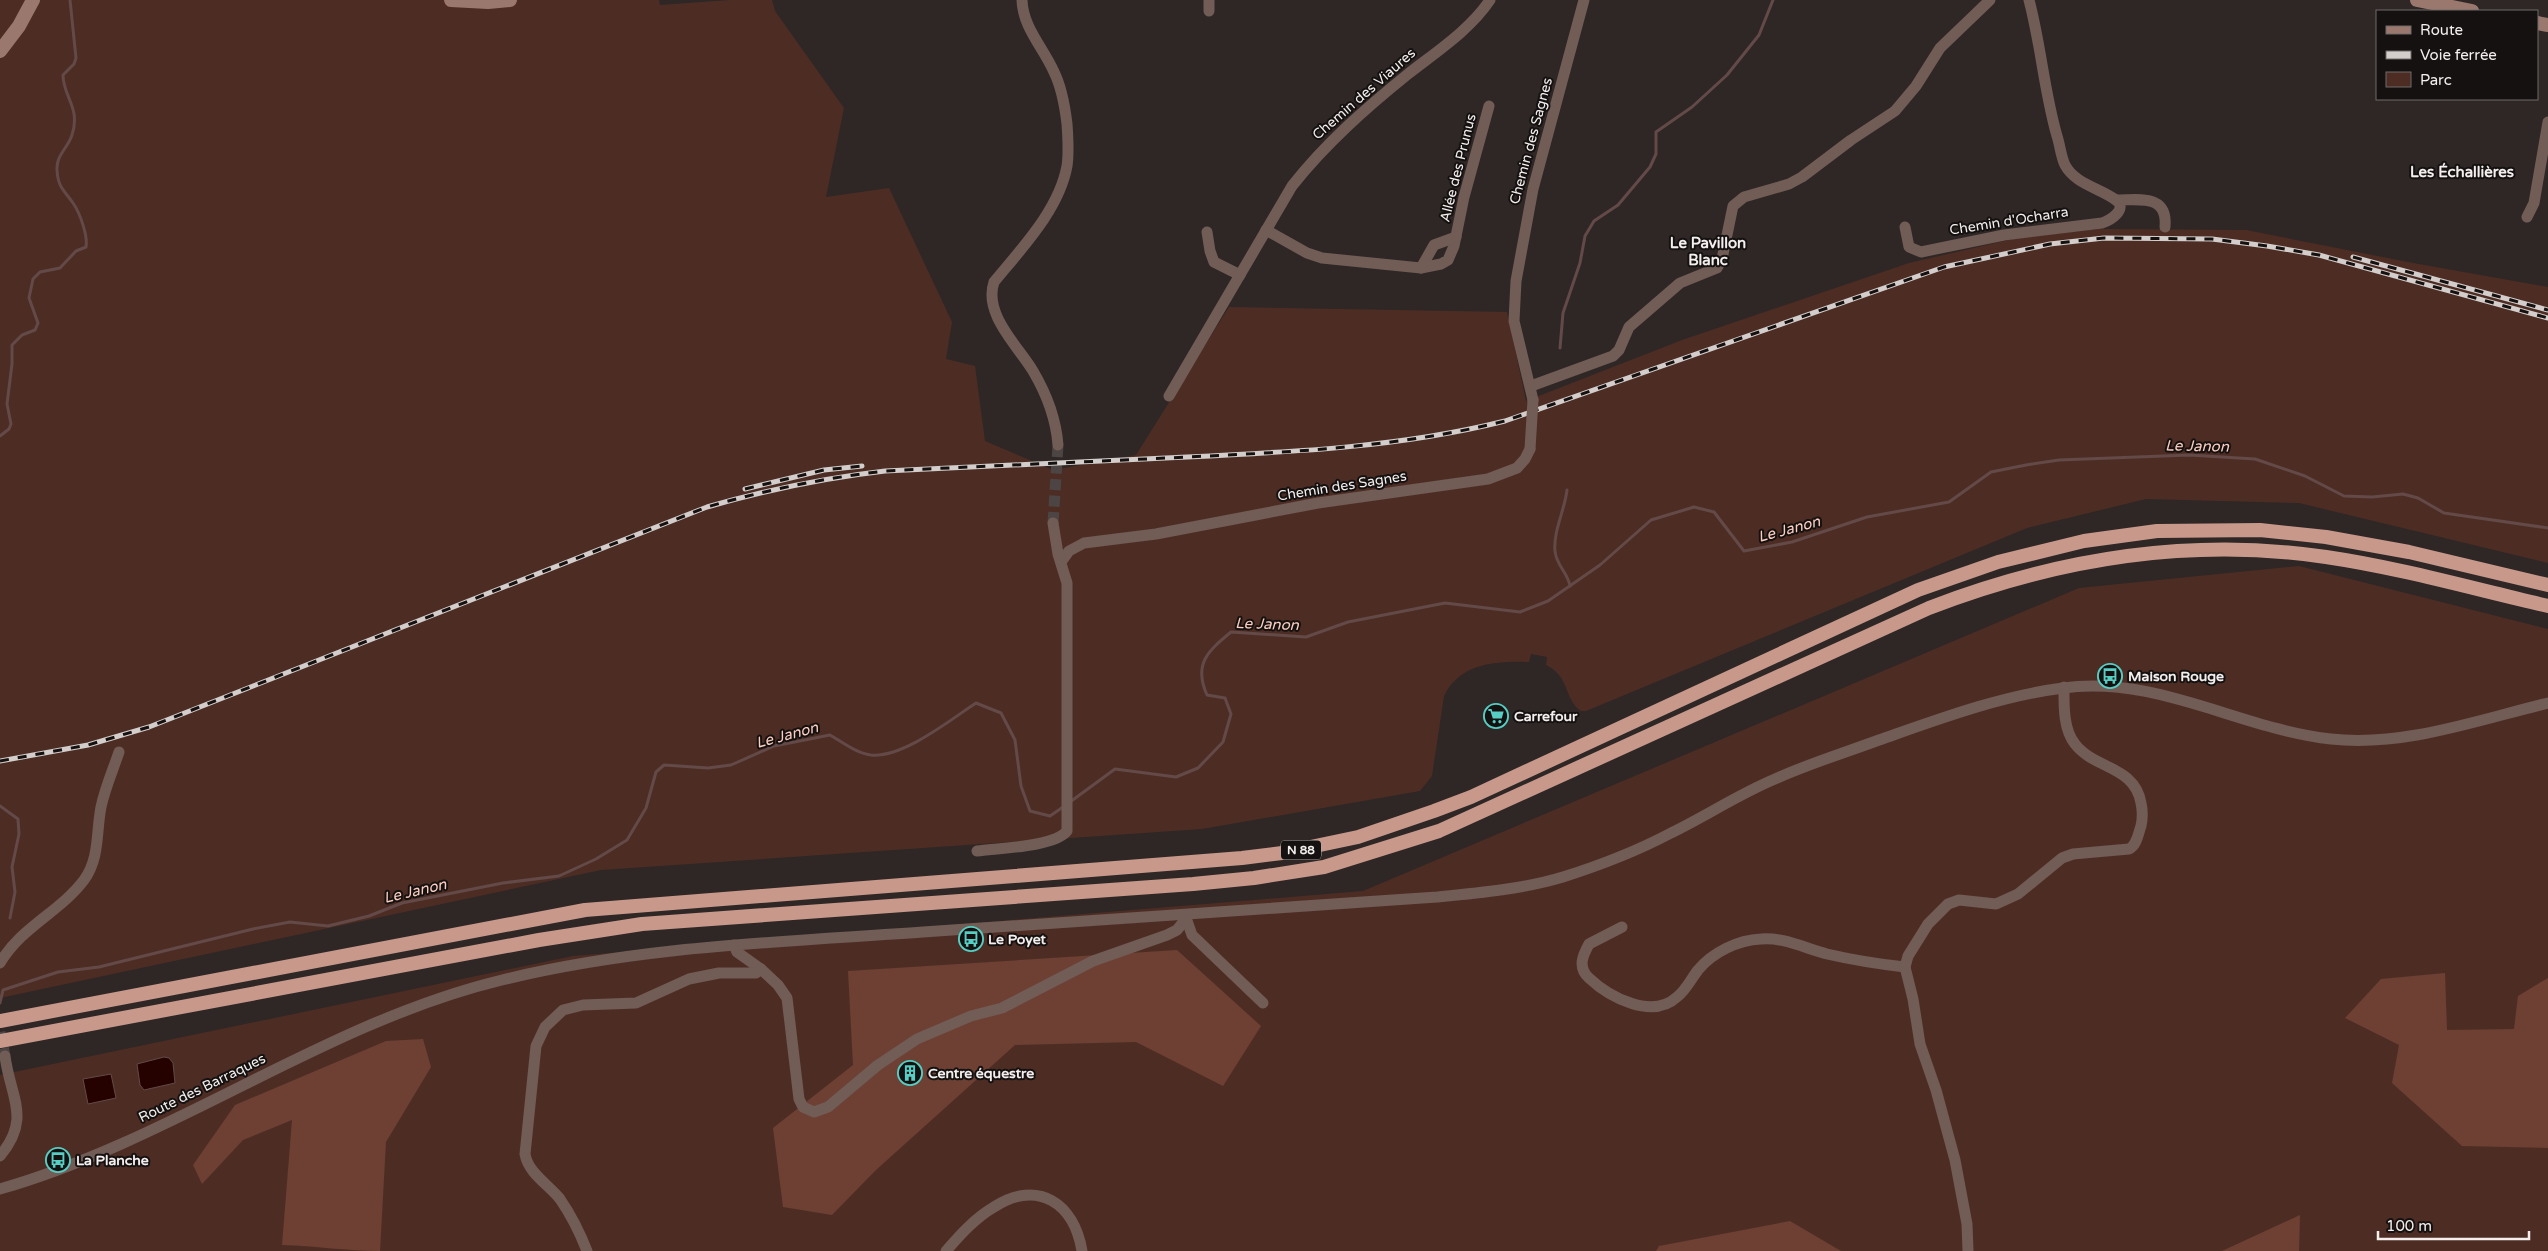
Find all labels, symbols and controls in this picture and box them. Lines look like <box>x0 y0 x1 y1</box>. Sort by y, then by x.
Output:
legend <box>2376 10 2538 100</box>
text: Route <box>2420 21 2463 39</box>
street label: Chemin des Viaures <box>1309 44 1419 143</box>
text: Voie ferrée <box>2420 46 2497 64</box>
text: Parc <box>2420 71 2452 89</box>
street label: Chemin des Sagnes <box>1506 76 1556 206</box>
street label: Allée des Prunus <box>1436 112 1480 224</box>
district label: Les Échallières <box>2410 162 2514 181</box>
street label: Chemin d'Ocharra <box>1948 203 2070 239</box>
district label: Le Pavillon Blanc <box>1670 234 1746 269</box>
water label: Le Janon <box>2165 436 2230 456</box>
street label: Chemin des Sagnes <box>1276 467 1408 505</box>
water label: Le Janon <box>1756 512 1823 546</box>
water label: Le Janon <box>1235 614 1300 634</box>
bus stop icon: Maison Rouge <box>2097 663 2123 689</box>
place label: Maison Rouge <box>2128 668 2224 685</box>
supermarket icon: Carrefour <box>1483 703 1509 729</box>
place label: Carrefour <box>1514 708 1578 725</box>
water label: Le Janon <box>754 718 821 752</box>
road number: N 88 <box>1281 840 1321 860</box>
water label: Le Janon <box>382 875 449 907</box>
bus stop icon: Le Poyet <box>958 926 984 952</box>
place label: Le Poyet <box>988 931 1047 948</box>
street label: Route des Barraques <box>136 1050 268 1126</box>
building icon: Centre équestre <box>897 1060 923 1086</box>
place label: Centre équestre <box>928 1065 1034 1082</box>
bus stop icon: La Planche <box>45 1147 71 1173</box>
place label: La Planche <box>76 1152 149 1169</box>
scale bar <box>2378 1208 2529 1240</box>
text: 100 m <box>2386 1217 2432 1235</box>

